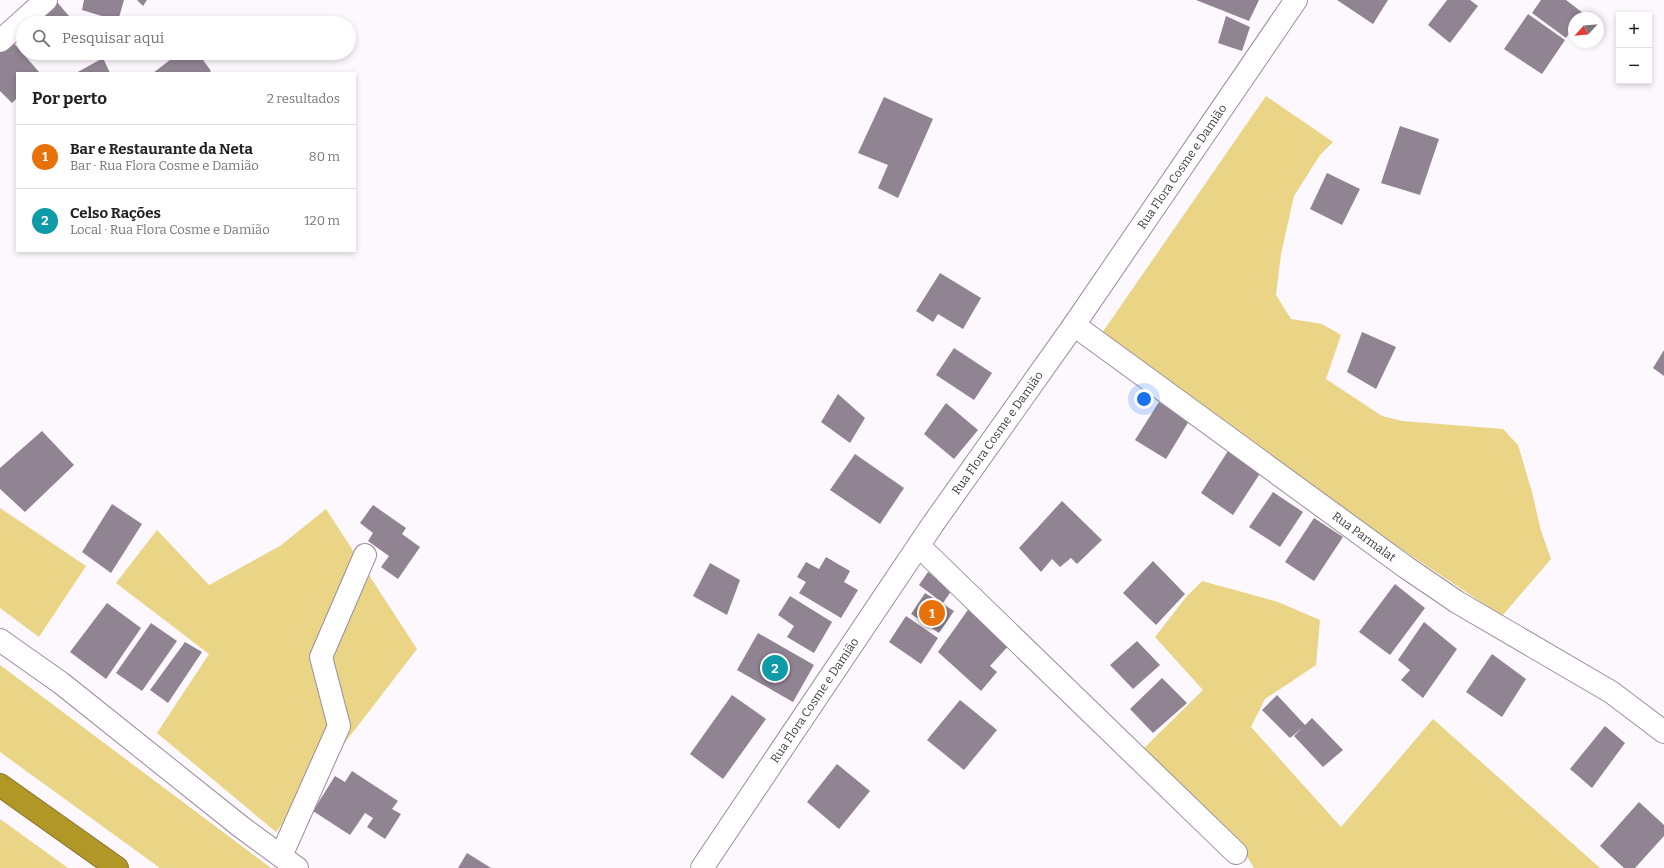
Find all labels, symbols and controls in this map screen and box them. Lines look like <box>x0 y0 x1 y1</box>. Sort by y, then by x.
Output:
north arrow <box>1568 12 1604 48</box>
map controls <box>1616 12 1652 84</box>
button: + <box>1616 12 1652 48</box>
search box <box>16 16 356 60</box>
icon: search <box>30 27 52 49</box>
text: Pesquisar aqui <box>62 29 164 47</box>
button: − <box>1616 48 1652 84</box>
text: Por perto <box>32 88 107 109</box>
text: 2 resultados <box>267 91 340 106</box>
street label: Rua Flora Cosme e Damião <box>1135 102 1230 232</box>
text: Bar e Restaurante da Neta <box>70 140 253 158</box>
text: 1 <box>42 149 48 164</box>
text: 80 m <box>309 149 340 164</box>
text: Bar · Rua Flora Cosme e Damião <box>70 158 259 173</box>
text: Celso Rações <box>70 204 161 222</box>
text: 2 <box>41 213 49 228</box>
text: 120 m <box>304 213 340 228</box>
text: Local · Rua Flora Cosme e Damião <box>70 222 270 237</box>
street label: Rua Flora Cosme e Damião <box>949 368 1046 497</box>
your location <box>1134 389 1154 409</box>
street label: Rua Parmalat <box>1330 509 1399 565</box>
pin: 1 <box>919 598 945 628</box>
street label: Rua Flora Cosme e Damião <box>768 635 862 766</box>
pin: 2 <box>762 653 788 683</box>

